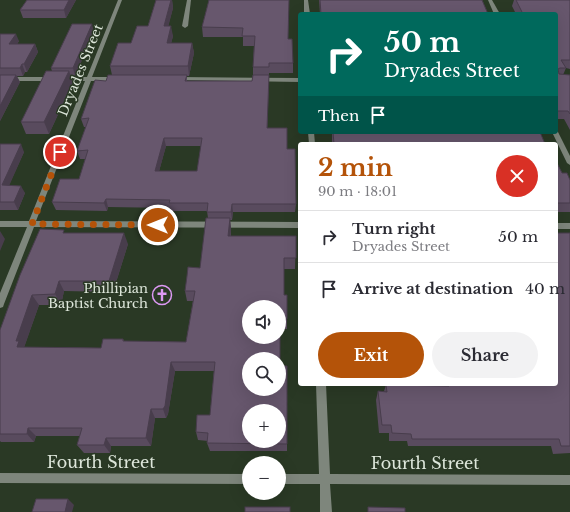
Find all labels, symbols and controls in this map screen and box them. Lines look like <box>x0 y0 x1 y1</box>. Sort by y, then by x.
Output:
street label: Dryades Street <box>54 21 107 119</box>
text: 50 m <box>384 25 460 60</box>
icon: right <box>318 28 370 80</box>
text: Dryades Street <box>384 60 520 82</box>
icon: arrive <box>367 104 389 126</box>
text: Then <box>318 106 359 125</box>
pin <box>43 135 77 169</box>
icon: arrive <box>49 141 71 163</box>
text: 2 min <box>318 153 393 182</box>
button: close <box>496 155 538 197</box>
text: 90 m · 18:01 <box>318 183 397 200</box>
position arrow <box>137 204 179 246</box>
text: Turn right <box>352 219 435 238</box>
icon: right <box>318 226 340 248</box>
text: 50 m <box>498 227 538 246</box>
text: Dryades Street <box>352 238 450 255</box>
icon: arrive <box>318 278 340 300</box>
text: Arrive at destination <box>352 279 513 298</box>
text: 40 m <box>525 279 565 298</box>
place label: Phillipian Baptist Church <box>48 280 148 312</box>
church icon: Phillipian Baptist Church <box>151 284 173 306</box>
map controls <box>242 300 286 500</box>
button: sound <box>242 300 286 344</box>
button: Exit <box>318 332 424 378</box>
button: Share <box>432 332 538 378</box>
button: search <box>242 352 286 396</box>
button: + <box>242 404 286 448</box>
street label: Fourth Street <box>47 452 155 472</box>
street label: Fourth Street <box>371 453 479 473</box>
button: − <box>242 456 286 500</box>

